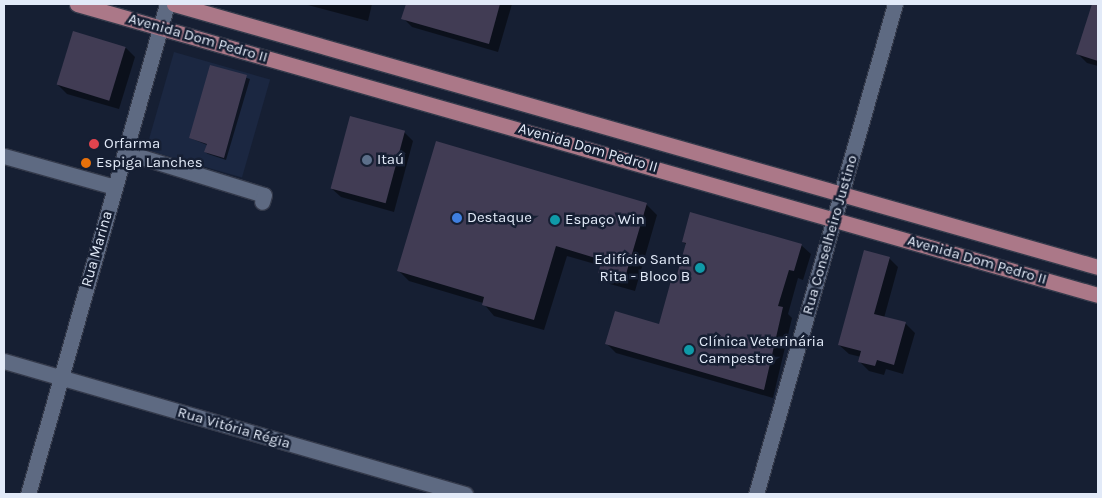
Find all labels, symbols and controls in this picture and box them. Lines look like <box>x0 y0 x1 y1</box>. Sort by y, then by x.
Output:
street label: Avenida Dom Pedro II <box>126 10 270 66</box>
street label: Avenida Dom Pedro II <box>516 120 660 176</box>
place label: Orfarma <box>104 135 160 153</box>
marker: Orfarma <box>88 138 100 150</box>
place label: Itaú <box>377 151 404 169</box>
street label: Rua Conselheiro Justino <box>799 153 861 317</box>
place label: Espiga Lanches <box>96 154 203 172</box>
marker: Itaú <box>361 154 373 166</box>
marker: Espiga Lanches <box>80 157 92 169</box>
street label: Rua Marina <box>78 209 116 289</box>
place label: Destaque <box>467 209 532 227</box>
place label: Espaço Win <box>565 211 645 229</box>
marker: Destaque <box>451 212 463 224</box>
marker: Espaço Win <box>549 214 561 226</box>
street label: Avenida Dom Pedro II <box>905 232 1049 288</box>
place label: Edifício Santa Rita - Bloco B <box>594 250 690 285</box>
marker: Edifício Santa Rita - Bloco B <box>694 262 706 274</box>
place label: Clínica Veterinária Campestre <box>699 332 824 367</box>
marker: Clínica Veterinária Campestre <box>683 344 695 356</box>
street label: Rua Vitória Régia <box>175 403 293 453</box>

